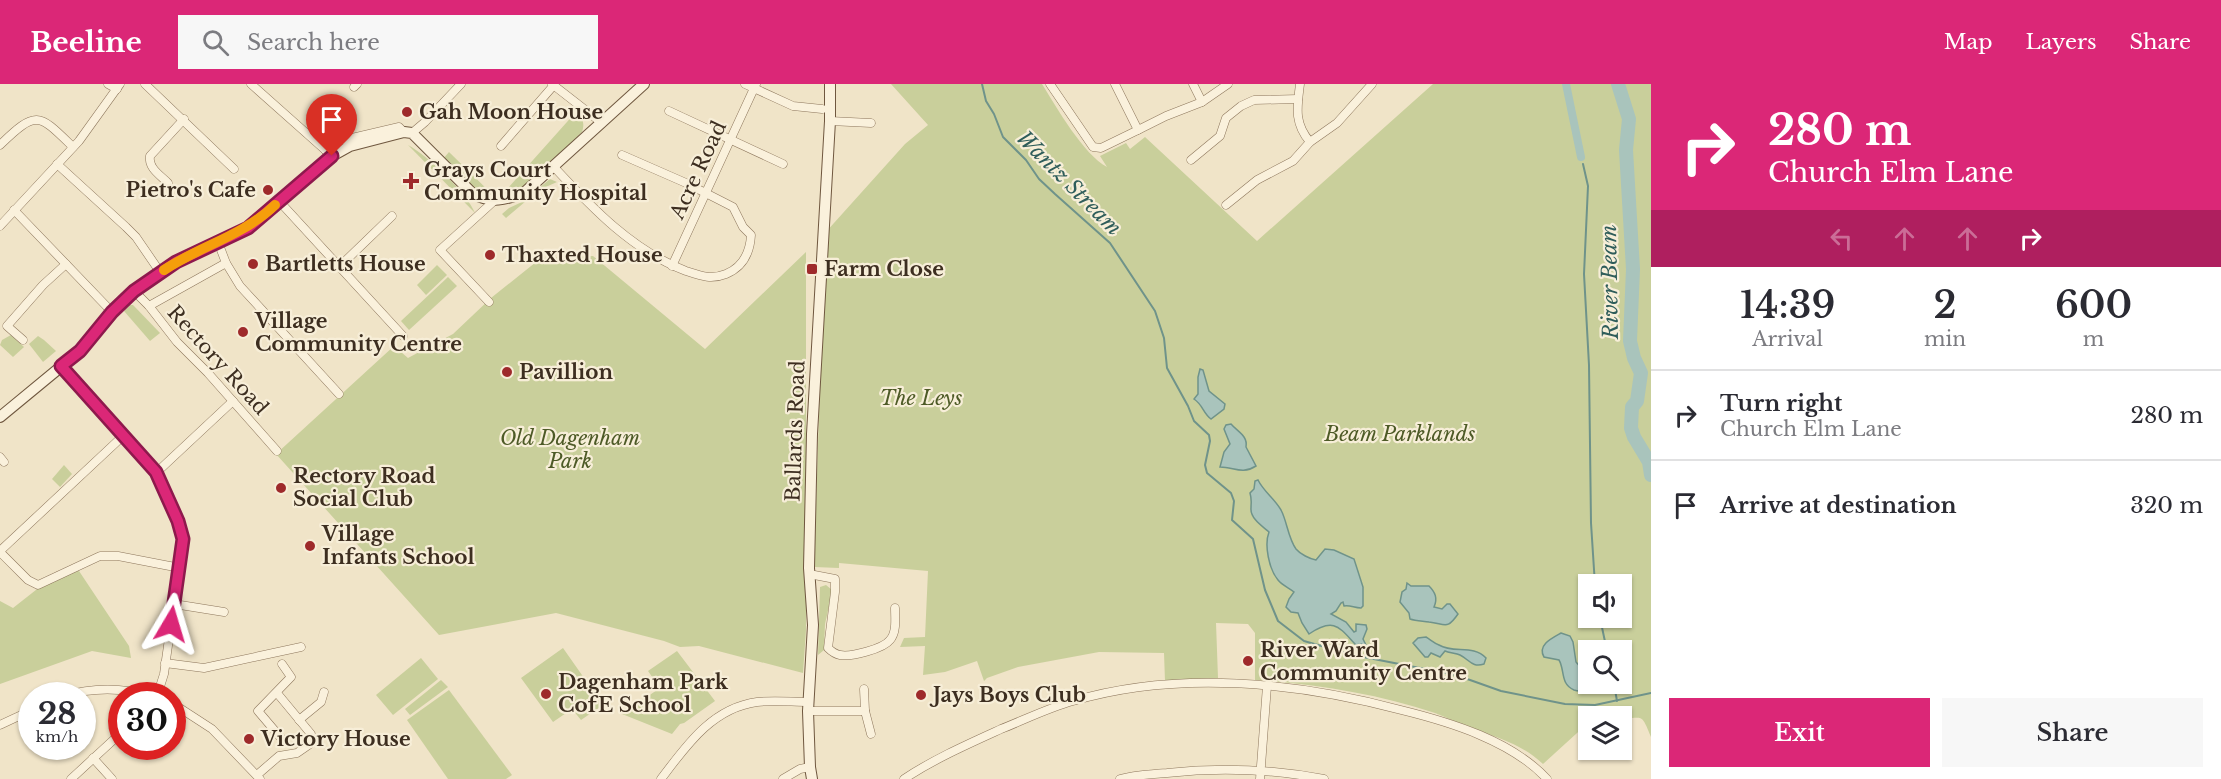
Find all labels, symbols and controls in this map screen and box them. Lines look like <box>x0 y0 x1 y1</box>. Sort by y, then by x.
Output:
search box <box>178 15 598 69</box>
text: Beeline <box>30 25 142 60</box>
icon: search <box>199 26 232 59</box>
text: Search here <box>247 29 380 56</box>
text: Map <box>1944 29 1993 55</box>
text: Layers <box>2026 29 2097 55</box>
text: Share <box>2130 29 2191 55</box>
pin <box>306 94 357 156</box>
place label: Gah Moon House <box>419 100 603 124</box>
icon: arrive <box>315 103 348 136</box>
text: 280 m <box>1768 104 1911 156</box>
marker: Gah Moon House <box>400 105 414 119</box>
icon: right <box>1669 108 1747 186</box>
street label: Acre Road <box>664 117 731 224</box>
water label: Wantz Stream <box>1011 125 1127 241</box>
text: Church Elm Lane <box>1768 156 2013 189</box>
place label: Grays Court Community Hospital <box>424 158 647 205</box>
marker: Grays Court Community Hospital <box>402 172 420 190</box>
place label: Pietro's Cafe <box>126 178 256 202</box>
marker: Pietro's Cafe <box>261 183 275 197</box>
icon: left <box>1825 222 1858 255</box>
icon: ahead <box>1888 222 1921 255</box>
icon: ahead <box>1951 222 1984 255</box>
icon: right <box>2014 222 2047 255</box>
water label: River Beam <box>1596 224 1624 341</box>
place label: Thaxted House <box>502 243 663 267</box>
marker: Thaxted House <box>483 248 497 262</box>
place label: Bartletts House <box>265 252 426 276</box>
marker: Bartletts House <box>246 257 260 271</box>
place label: Farm Close <box>824 257 944 281</box>
marker: Farm Close <box>805 262 819 276</box>
text: 14:39 <box>1740 283 1835 328</box>
text: 2 <box>1934 283 1957 328</box>
text: 600 <box>2055 283 2132 328</box>
street label: Rectory Road <box>163 300 273 420</box>
place label: Village Community Centre <box>254 309 462 356</box>
marker: Village Community Centre <box>236 325 250 339</box>
text: Arrival <box>1752 327 1823 351</box>
text: min <box>1924 327 1966 351</box>
text: m <box>2083 327 2104 351</box>
place label: Pavillion <box>519 360 613 384</box>
street label: Ballards Road <box>781 360 809 502</box>
marker: Pavillion <box>500 365 514 379</box>
park label: The Leys <box>880 386 963 410</box>
text: Turn right <box>1720 390 1842 417</box>
icon: right <box>1669 399 1702 432</box>
text: 280 m <box>2130 402 2203 429</box>
text: Church Elm Lane <box>1720 417 1902 441</box>
park label: Beam Parklands <box>1324 422 1476 446</box>
park label: Old Dagenham Park <box>500 426 640 473</box>
place label: Rectory Road Social Club <box>293 464 435 511</box>
marker: Rectory Road Social Club <box>274 481 288 495</box>
icon: arrive <box>1669 489 1702 522</box>
text: Arrive at destination <box>1720 492 1957 519</box>
text: 320 m <box>2130 492 2203 519</box>
place label: Village Infants School <box>321 522 475 569</box>
marker: Village Infants School <box>303 539 317 553</box>
map controls <box>1578 574 1632 760</box>
button: sound <box>1578 574 1632 628</box>
position arrow <box>139 592 203 656</box>
place label: River Ward Community Centre <box>1260 638 1467 685</box>
button: search <box>1578 640 1632 694</box>
marker: River Ward Community Centre <box>1241 654 1255 668</box>
place label: Dagenham Park CofE School <box>558 670 729 717</box>
speed limit sign: 30 <box>108 682 186 760</box>
place label: Jays Boys Club <box>929 683 1086 707</box>
marker: Dagenham Park CofE School <box>539 687 553 701</box>
marker: Jays Boys Club <box>914 688 928 702</box>
text: 28 <box>38 695 76 732</box>
button: Exit <box>1669 698 1930 767</box>
button: Share <box>1942 698 2203 767</box>
button: layers <box>1578 706 1632 760</box>
text: km/h <box>36 727 78 746</box>
place label: Victory House <box>260 727 411 751</box>
marker: Victory House <box>242 732 256 746</box>

